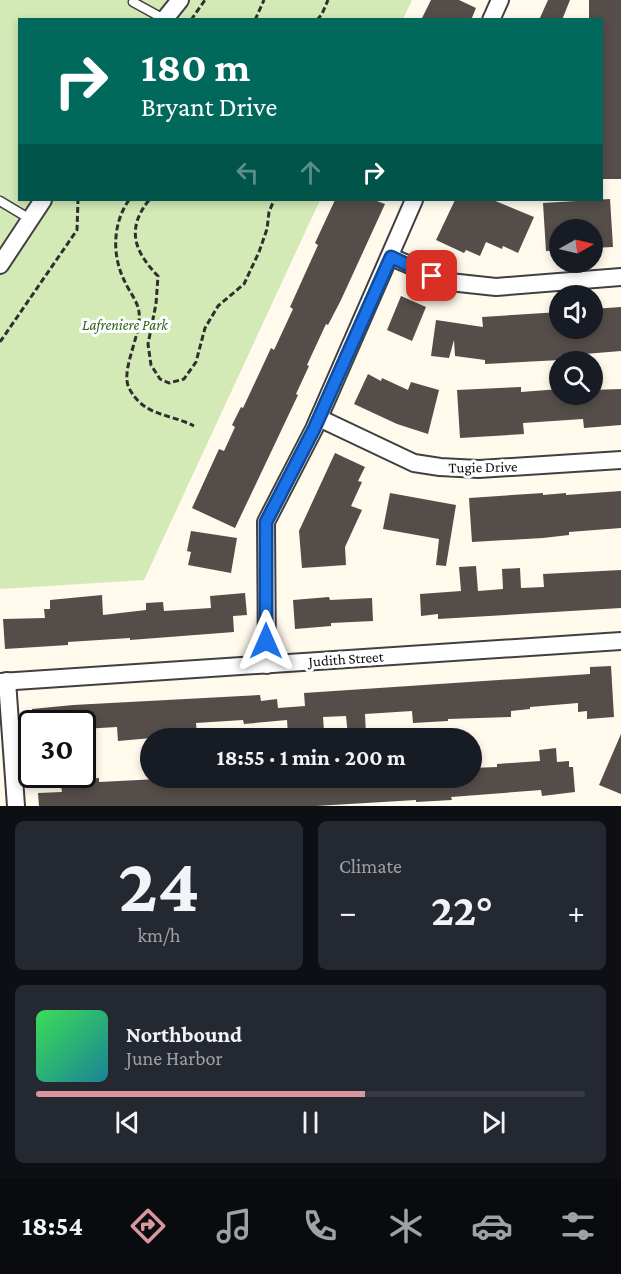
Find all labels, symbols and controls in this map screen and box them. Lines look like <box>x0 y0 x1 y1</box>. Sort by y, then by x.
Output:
icon: right <box>42 42 120 120</box>
text: 180 m <box>141 43 250 90</box>
text: Bryant Drive <box>141 92 277 122</box>
icon: left <box>231 156 264 189</box>
icon: ahead <box>294 156 327 189</box>
icon: right <box>357 156 390 189</box>
north arrow <box>549 219 603 273</box>
map controls <box>549 219 603 405</box>
pin <box>406 250 457 301</box>
icon: arrive <box>415 259 448 292</box>
button: sound <box>549 285 603 339</box>
park label: Lafreniere Park <box>82 317 169 334</box>
button: search <box>549 351 603 405</box>
street label: Tugie Drive <box>448 458 518 477</box>
position arrow <box>234 609 298 673</box>
street label: Judith Street <box>306 648 385 671</box>
speed limit sign: 30 <box>18 710 96 788</box>
text: 18:55 · 1 min · 200 m <box>216 745 406 770</box>
text: 24 <box>118 841 200 928</box>
text: Climate <box>339 855 402 877</box>
text: 22° <box>431 885 493 935</box>
text: − <box>339 893 356 930</box>
text: + <box>568 893 585 930</box>
text: km/h <box>137 924 181 946</box>
text: Northbound <box>126 1022 242 1047</box>
text: June Harbor <box>126 1047 223 1069</box>
icon: previous <box>111 1106 144 1139</box>
icon: pause <box>294 1106 327 1139</box>
icon: next <box>477 1106 510 1139</box>
icon: directions <box>127 1205 169 1247</box>
icon: music <box>213 1205 255 1247</box>
icon: phone <box>299 1205 341 1247</box>
icon: climate <box>385 1205 427 1247</box>
icon: car <box>471 1205 513 1247</box>
icon: filters <box>557 1205 599 1247</box>
text: 18:54 <box>22 1211 83 1241</box>

